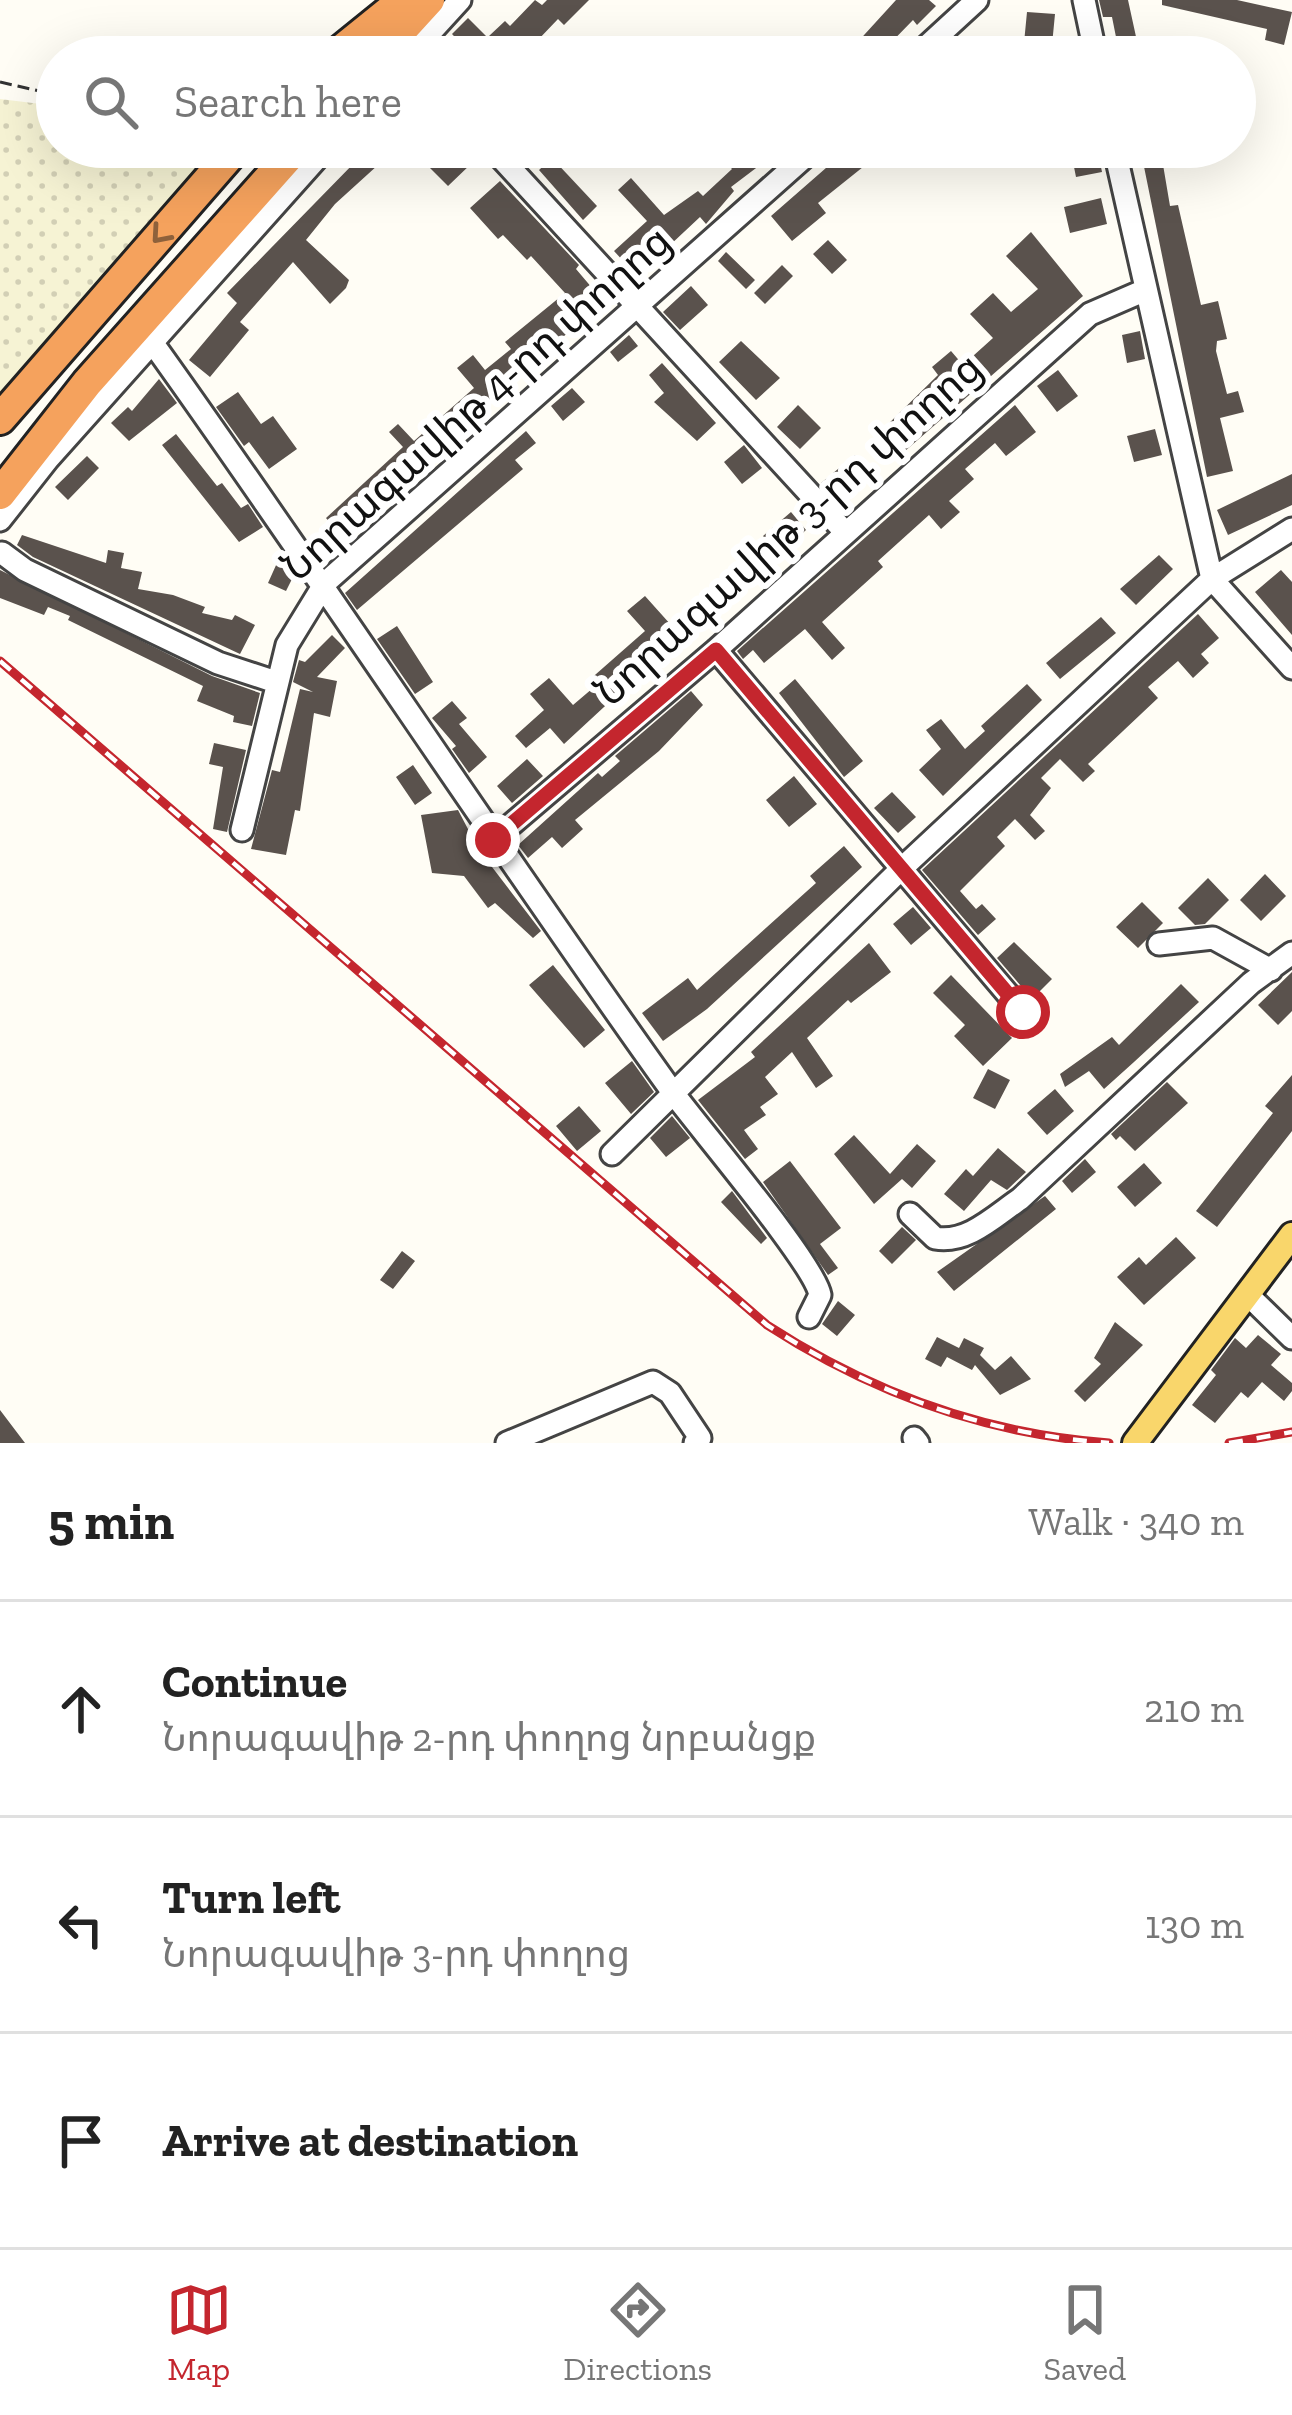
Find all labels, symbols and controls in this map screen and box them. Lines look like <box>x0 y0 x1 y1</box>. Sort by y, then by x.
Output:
search box <box>36 36 1256 168</box>
icon: search <box>78 69 144 135</box>
text: Search here <box>174 75 402 129</box>
street label: Նորագավիթ 4-րդ փողոց <box>271 215 681 591</box>
one-way arrow <box>153 221 174 242</box>
street label: Նորագավիթ 3-րդ փողոց <box>584 341 992 717</box>
route end <box>466 813 520 867</box>
route start <box>996 985 1050 1039</box>
text: 5 min <box>48 1491 174 1552</box>
text: Walk · 340 m <box>1028 1498 1244 1545</box>
text: Continue <box>162 1655 347 1709</box>
icon: ahead <box>48 1676 114 1742</box>
text: 210 m <box>1144 1685 1244 1732</box>
text: Նորագավիթ 2-րդ փողոց նրբանցք <box>162 1714 816 1761</box>
text: Turn left <box>162 1871 340 1925</box>
icon: left <box>48 1892 114 1958</box>
text: 130 m <box>1145 1901 1244 1948</box>
text: Նորագավիթ 3-րդ փողոց <box>162 1930 630 1977</box>
icon: arrive <box>48 2108 114 2174</box>
text: Arrive at destination <box>162 2114 578 2168</box>
tab: Map <box>166 2277 232 2388</box>
tab: Directions <box>563 2277 712 2388</box>
tab: Saved <box>1044 2277 1126 2388</box>

